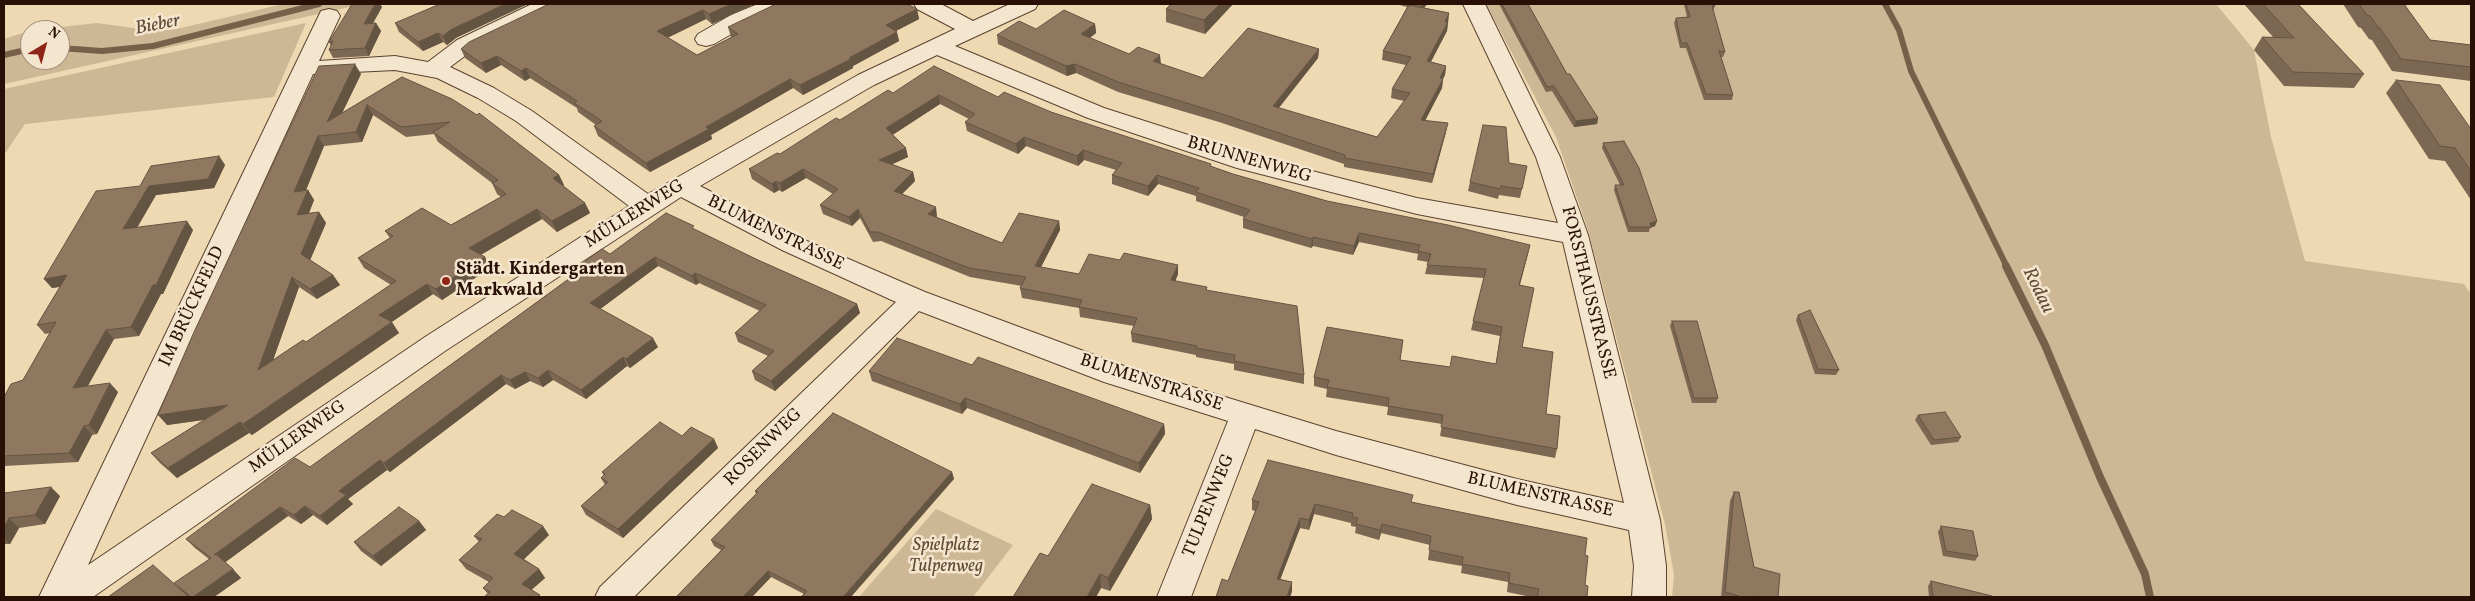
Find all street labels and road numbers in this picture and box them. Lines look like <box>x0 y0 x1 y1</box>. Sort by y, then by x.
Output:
street label: BRUNNENWEG <box>1184 133 1314 189</box>
street label: MÜLLERWEG <box>581 176 689 254</box>
street label: BLUMENSTRASSE <box>703 192 847 276</box>
street label: FORSTHAUSSTRASSE <box>1555 204 1619 382</box>
street label: IM BRÜCKFELD <box>156 243 230 371</box>
street label: BLUMENSTRASSE <box>1077 351 1225 417</box>
street label: MÜLLERWEG <box>246 397 350 479</box>
street label: ROSENWEG <box>720 404 808 492</box>
street label: TULPENWEG <box>1179 451 1241 561</box>
street label: BLUMENSTRASSE <box>1465 469 1615 523</box>

